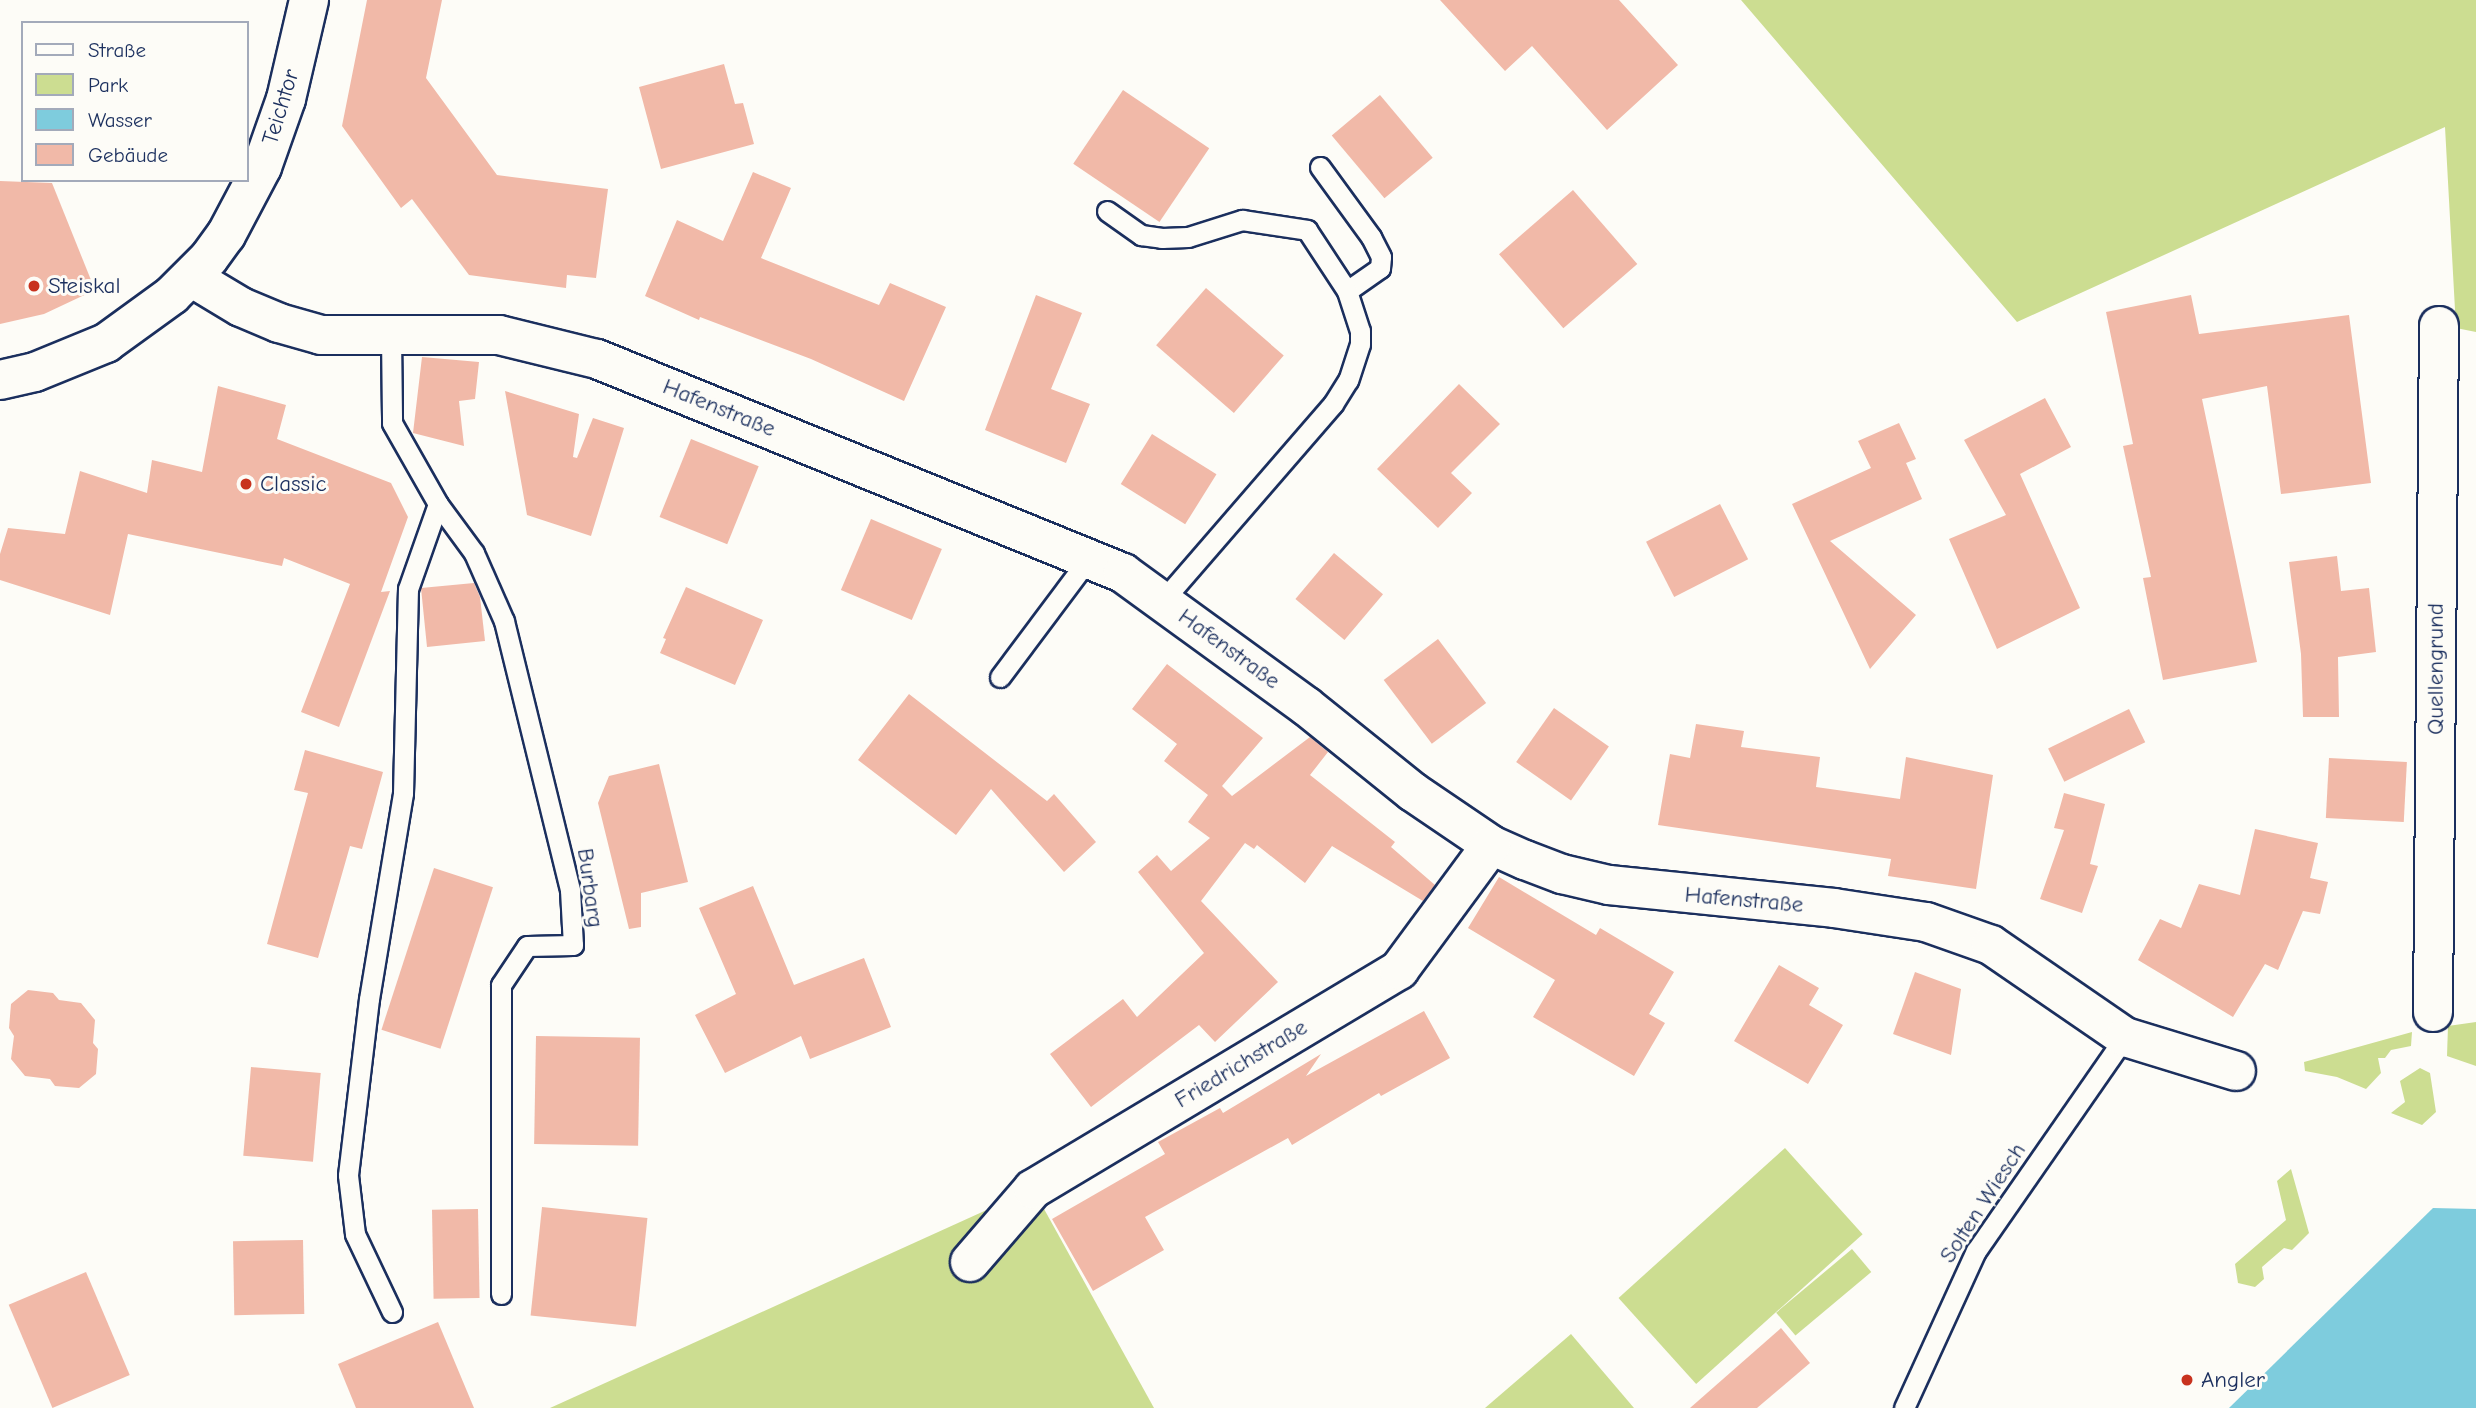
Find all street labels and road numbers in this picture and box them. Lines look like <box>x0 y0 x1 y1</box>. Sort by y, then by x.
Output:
street label: Teichtor <box>256 66 306 148</box>
street label: Hafenstraße <box>659 373 779 443</box>
street label: Hafenstraße <box>1173 603 1285 695</box>
street label: Quellengrund <box>2422 603 2450 735</box>
street label: Burbarg <box>571 846 609 930</box>
street label: Hafenstraße <box>1683 881 1805 919</box>
street label: Friedrichstraße <box>1170 1014 1312 1114</box>
street label: Solten Wiesch <box>1934 1138 2032 1268</box>

